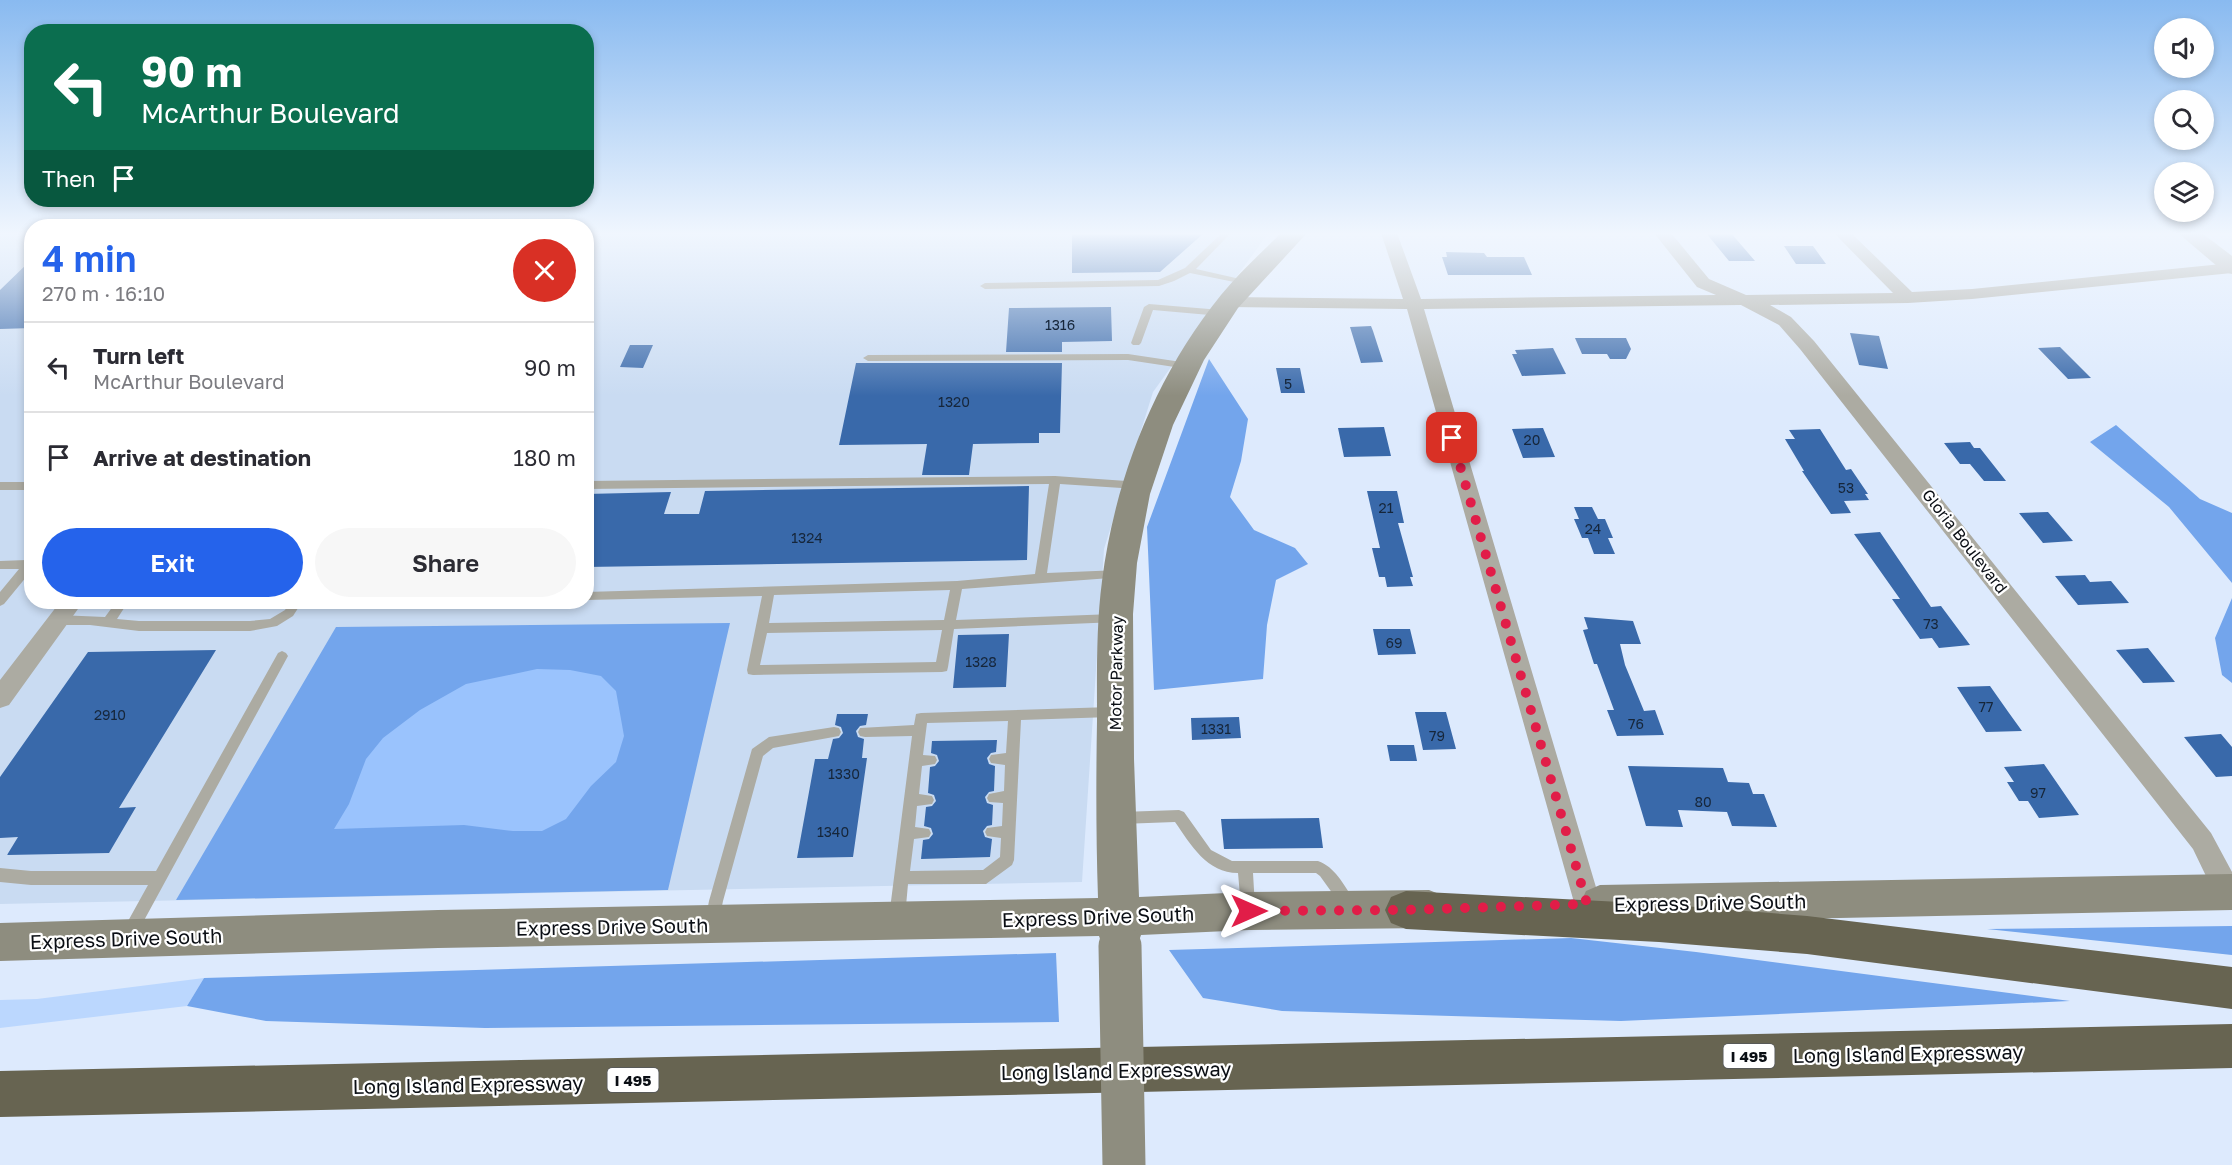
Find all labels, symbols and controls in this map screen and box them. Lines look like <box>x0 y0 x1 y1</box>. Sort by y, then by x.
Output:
map controls <box>2154 18 2214 222</box>
button: sound <box>2154 18 2214 78</box>
text: 90 m <box>141 46 242 96</box>
icon: left <box>42 48 120 126</box>
button: search <box>2154 90 2214 150</box>
text: McArthur Boulevard <box>141 97 400 129</box>
icon: arrive <box>107 162 140 195</box>
button: layers <box>2154 162 2214 222</box>
text: Then <box>42 165 95 192</box>
text: 4 min <box>42 237 137 280</box>
button: close <box>513 239 576 302</box>
text: 270 m · 16:10 <box>42 281 165 305</box>
house number: 1316 <box>1045 316 1075 333</box>
text: Turn left <box>93 342 184 369</box>
icon: left <box>42 351 75 384</box>
text: 90 m <box>524 354 576 381</box>
text: McArthur Boulevard <box>93 369 285 393</box>
house number: 5 <box>1284 375 1292 392</box>
house number: 1320 <box>938 393 970 410</box>
pin <box>1426 412 1477 463</box>
icon: arrive <box>1435 421 1468 454</box>
house number: 20 <box>1524 431 1540 448</box>
icon: arrive <box>42 441 75 474</box>
text: Arrive at destination <box>93 444 311 471</box>
text: 180 m <box>513 444 576 471</box>
house number: 53 <box>1838 479 1854 496</box>
street label: Gloria Boulevard <box>1918 485 2012 597</box>
house number: 21 <box>1379 499 1394 516</box>
house number: 24 <box>1585 520 1601 537</box>
button: Exit <box>42 528 303 597</box>
button: Share <box>315 528 576 597</box>
house number: 1324 <box>791 529 823 546</box>
street label: Motor Parkway <box>1105 615 1127 731</box>
house number: 73 <box>1923 615 1939 632</box>
house number: 69 <box>1386 634 1402 651</box>
house number: 1328 <box>965 653 997 670</box>
house number: 77 <box>1979 698 1993 715</box>
house number: 2910 <box>94 706 126 723</box>
house number: 76 <box>1628 715 1644 732</box>
house number: 1331 <box>1201 720 1231 737</box>
house number: 79 <box>1429 727 1445 744</box>
house number: 1330 <box>828 765 860 782</box>
house number: 97 <box>2030 784 2046 801</box>
house number: 80 <box>1694 793 1712 810</box>
house number: 1340 <box>817 823 849 840</box>
position arrow <box>1217 879 1281 943</box>
street label: Express Drive South <box>1613 888 1807 916</box>
street label: Express Drive South <box>1001 901 1195 931</box>
street label: Express Drive South <box>515 912 709 940</box>
street label: Express Drive South <box>29 923 223 953</box>
street label: Long Island Expressway <box>1792 1039 2024 1067</box>
road number: I 495 <box>1724 1044 1774 1068</box>
street label: Long Island Expressway <box>1000 1056 1232 1084</box>
road number: I 495 <box>608 1068 658 1092</box>
street label: Long Island Expressway <box>352 1070 584 1098</box>

